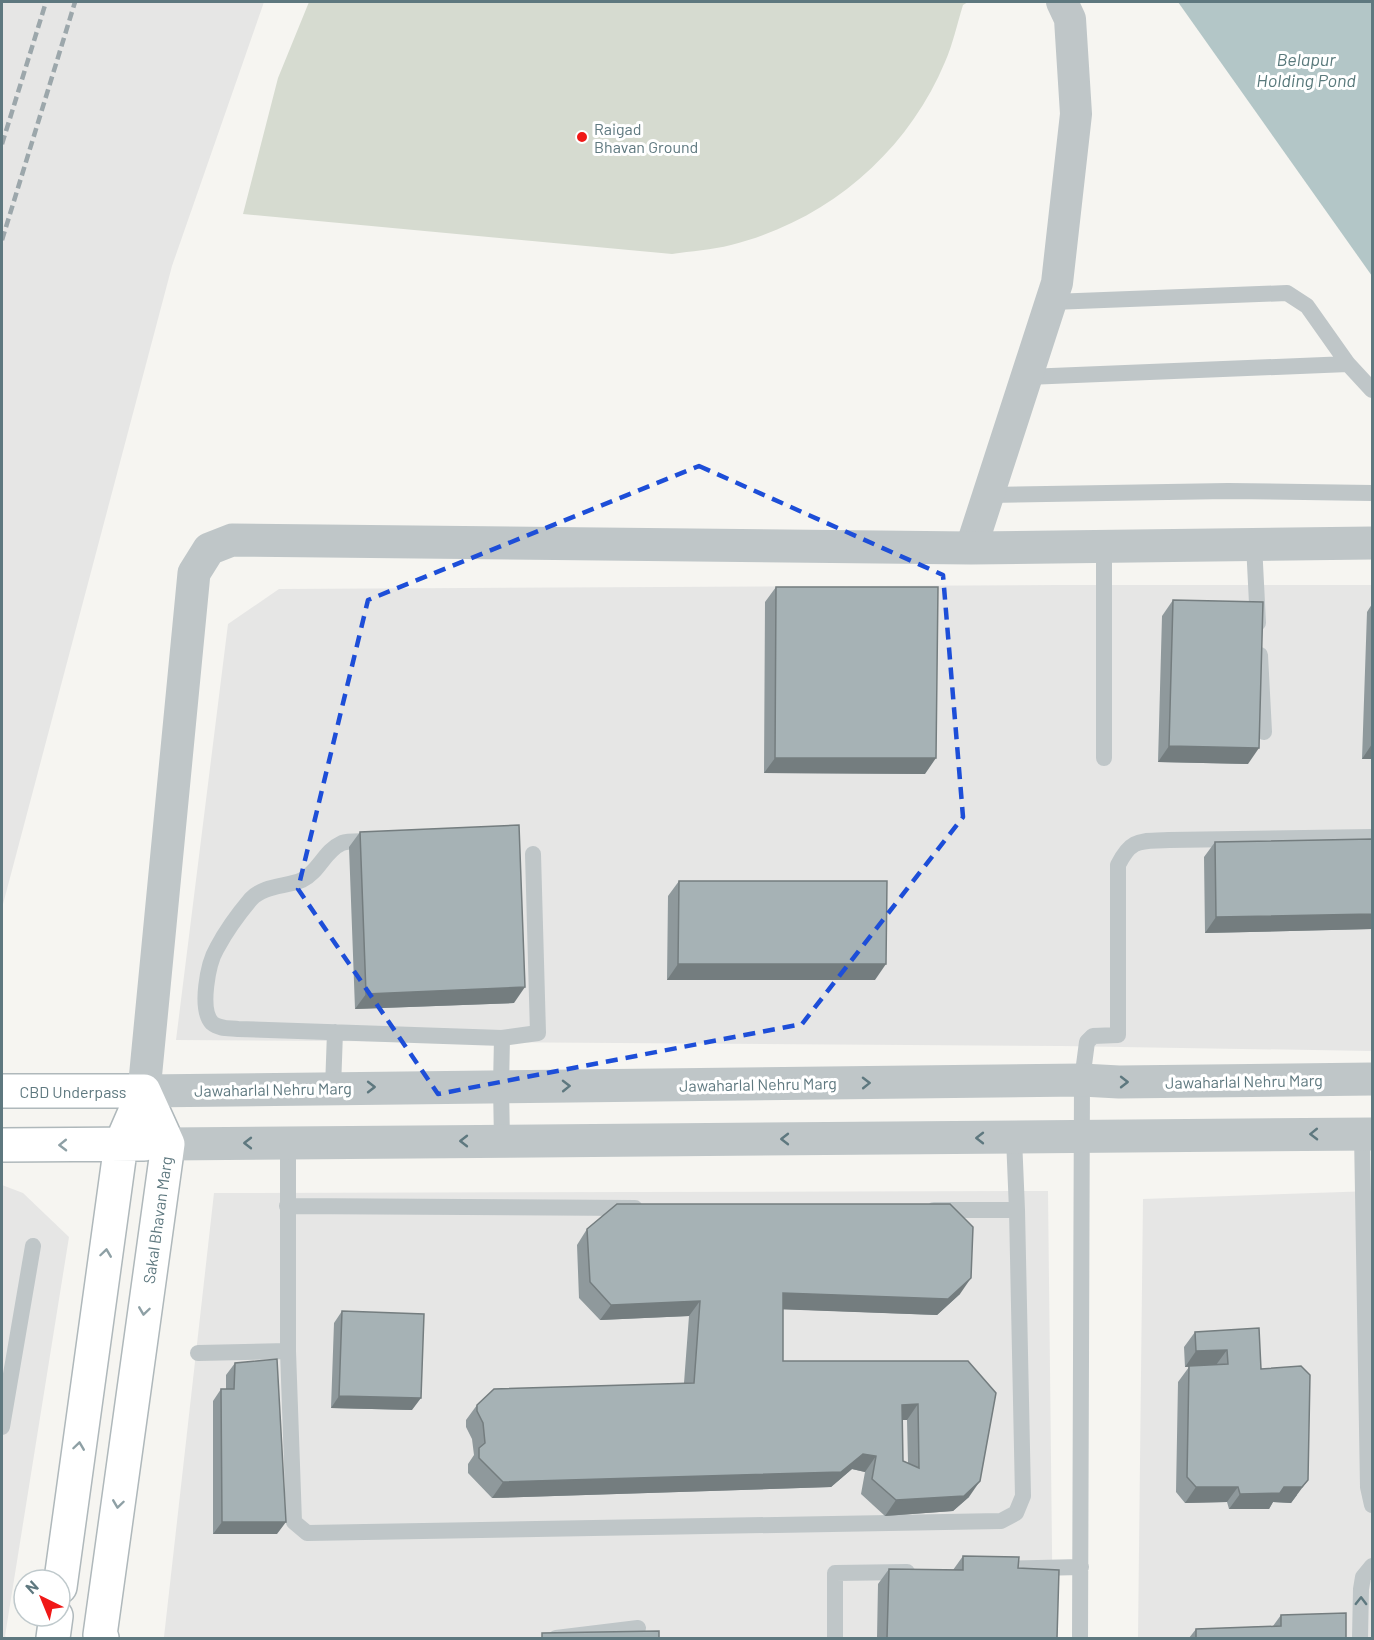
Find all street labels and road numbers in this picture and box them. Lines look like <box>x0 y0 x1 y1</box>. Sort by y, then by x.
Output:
street label: Jawaharlal Nehru Marg <box>1165 1070 1323 1092</box>
street label: Jawaharlal Nehru Marg <box>679 1073 837 1095</box>
street label: Jawaharlal Nehru Marg <box>194 1078 352 1100</box>
street label: CBD Underpass <box>20 1082 126 1101</box>
street label: Sakal Bhavan Marg <box>139 1155 175 1285</box>

